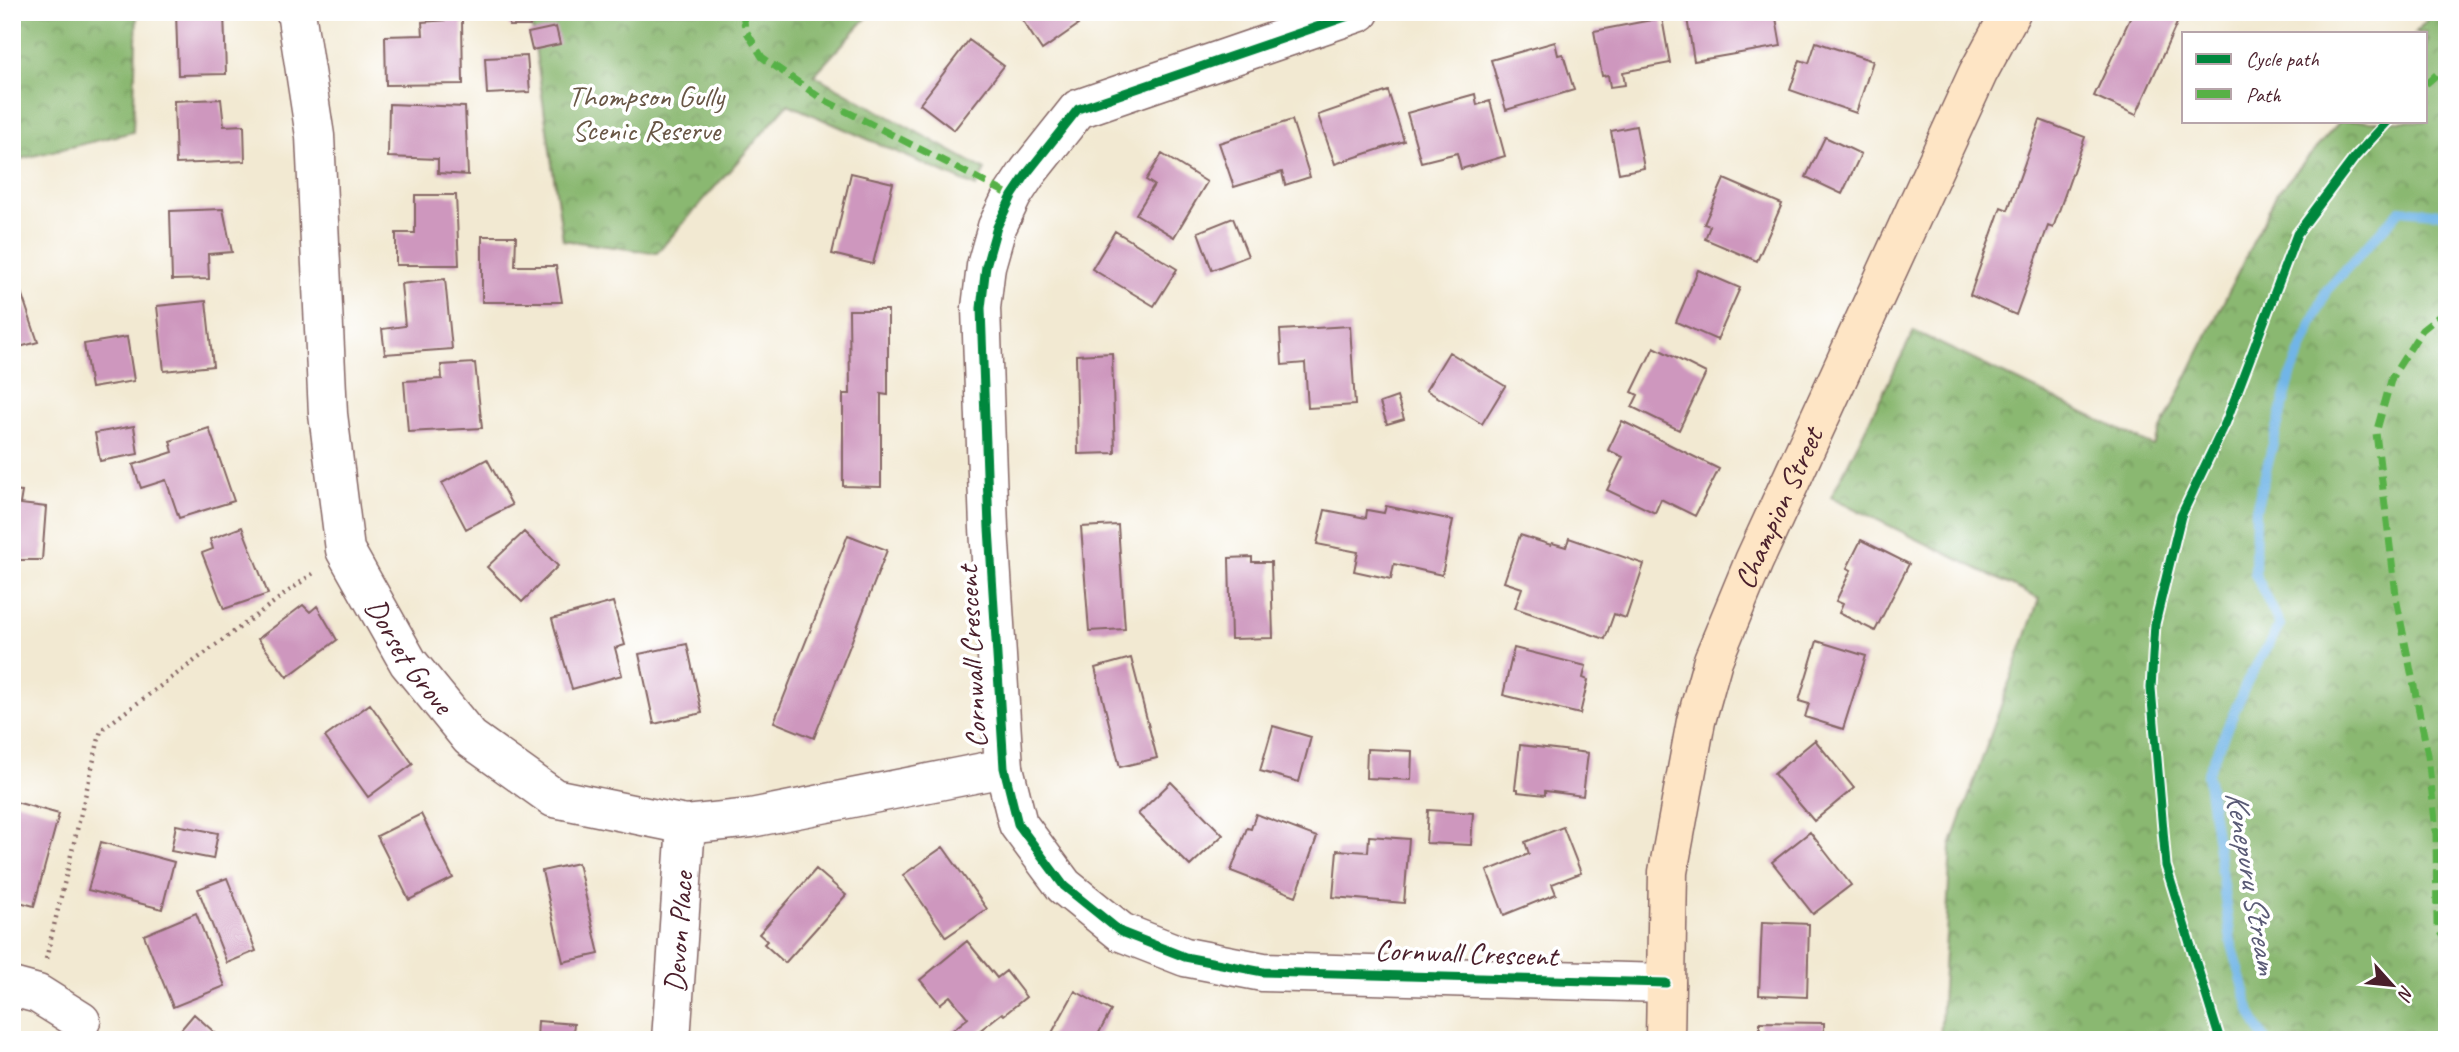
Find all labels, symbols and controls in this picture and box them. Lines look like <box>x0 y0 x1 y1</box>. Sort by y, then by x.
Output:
legend <box>2182 32 2428 122</box>
text: Cycle path <box>2246 46 2319 72</box>
park label: Thompson Gully Scenic Reserve <box>568 77 726 149</box>
text: Path <box>2246 82 2282 108</box>
street label: Champion Street <box>1726 419 1833 595</box>
street label: Cornwall Crescent <box>948 562 996 749</box>
street label: Dorset Grove <box>357 591 463 724</box>
water label: Kenepuru Stream <box>2216 788 2289 979</box>
street label: Devon Place <box>655 869 702 994</box>
street label: Cornwall Crescent <box>1374 931 1561 975</box>
north arrow <box>2358 950 2428 1020</box>
text: N <box>2391 982 2420 1006</box>

